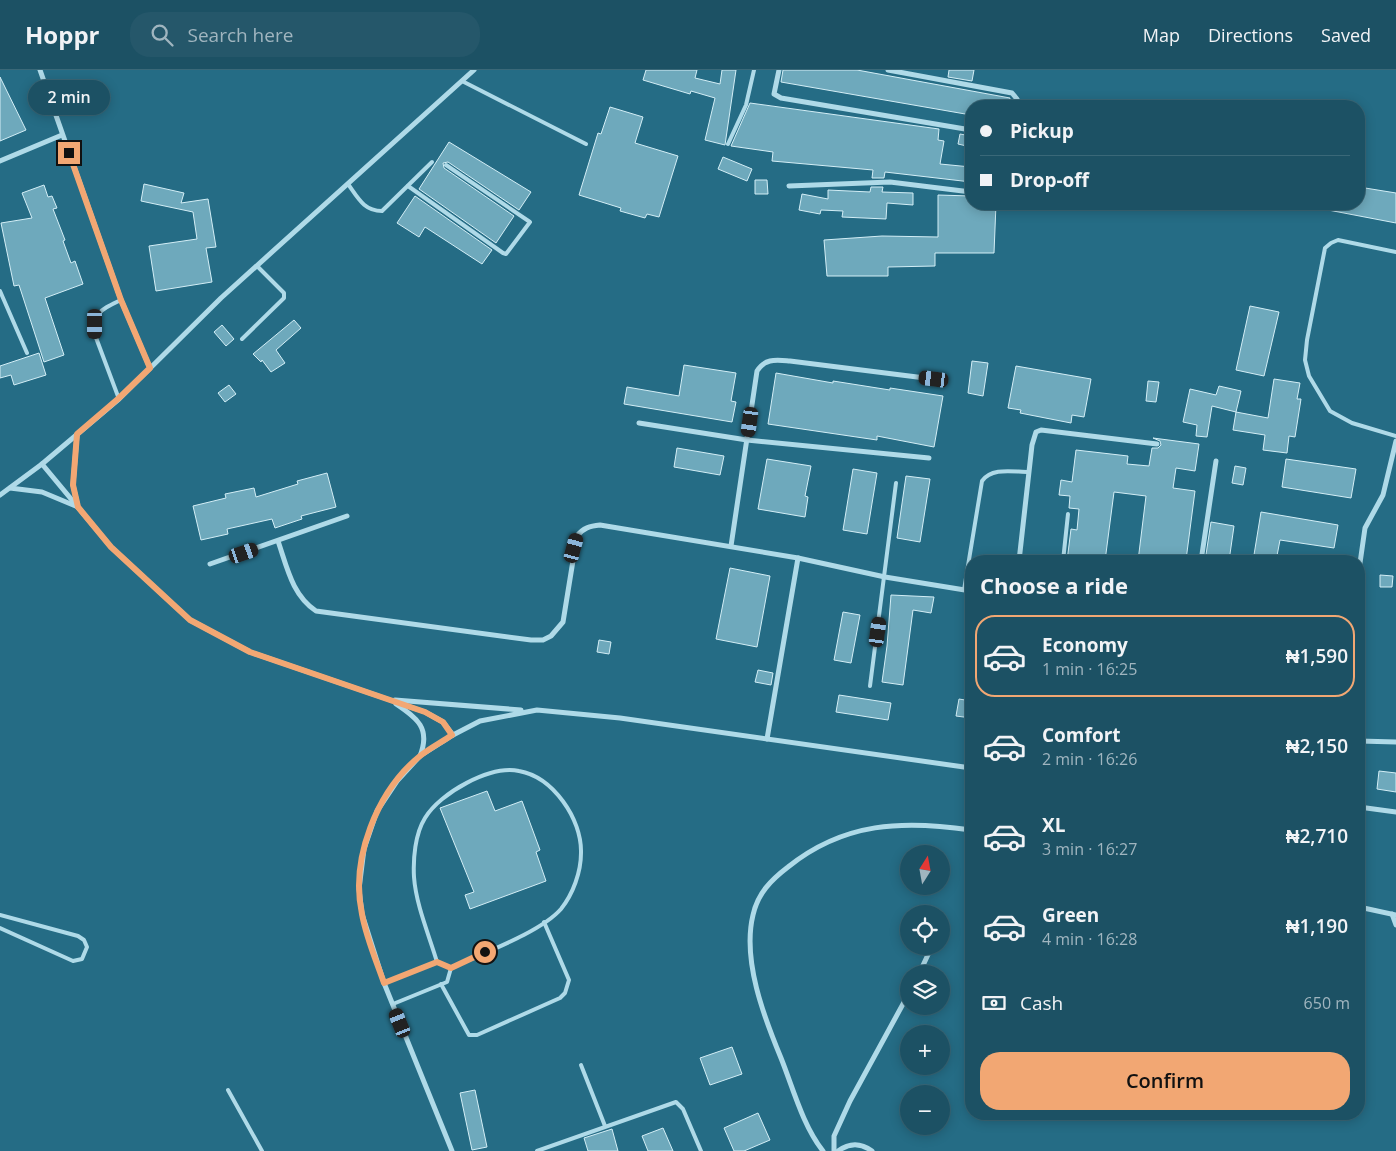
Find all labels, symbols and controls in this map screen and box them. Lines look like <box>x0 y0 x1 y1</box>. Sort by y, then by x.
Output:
search box <box>130 12 480 57</box>
text: Hoppr <box>25 18 100 51</box>
icon: search <box>148 21 176 49</box>
text: Search here <box>188 22 293 48</box>
text: Map <box>1143 23 1180 47</box>
text: Directions <box>1208 23 1293 47</box>
text: Saved <box>1321 23 1371 47</box>
callout: 2 min <box>28 81 110 116</box>
text: 2 min <box>47 86 91 108</box>
text: Pickup <box>1010 118 1074 144</box>
route end <box>58 142 80 164</box>
text: Drop-off <box>1010 167 1089 193</box>
car <box>87 309 102 339</box>
car <box>918 370 949 388</box>
car <box>740 406 759 438</box>
car <box>562 532 585 564</box>
car <box>227 541 260 565</box>
text: Choose a ride <box>980 570 1128 600</box>
car <box>868 616 887 648</box>
text: Economy <box>1042 632 1128 658</box>
icon: car <box>982 634 1027 679</box>
text: ₦1,590 <box>1286 643 1348 669</box>
text: 1 min · 16:25 <box>1042 658 1137 680</box>
text: Comfort <box>1042 722 1121 748</box>
icon: car <box>982 724 1027 769</box>
text: ₦2,150 <box>1286 733 1348 759</box>
text: 2 min · 16:26 <box>1042 748 1137 770</box>
text: XL <box>1042 812 1065 838</box>
icon: car <box>982 814 1027 859</box>
text: ₦2,710 <box>1286 823 1348 849</box>
text: 3 min · 16:27 <box>1042 838 1137 860</box>
north arrow <box>900 845 950 895</box>
map controls <box>900 845 950 1135</box>
text: Green <box>1042 902 1099 928</box>
icon: car <box>982 904 1027 949</box>
button: locate <box>900 905 950 955</box>
text: ₦1,190 <box>1286 913 1348 939</box>
text: 4 min · 16:28 <box>1042 928 1137 950</box>
route start <box>474 941 496 963</box>
button: layers <box>900 965 950 1015</box>
icon: cash <box>980 989 1008 1017</box>
text: Cash <box>1020 990 1063 1016</box>
text: 650 m <box>1304 992 1350 1014</box>
car <box>387 1006 412 1040</box>
button: + <box>900 1025 950 1075</box>
button: Confirm <box>980 1052 1350 1110</box>
button: − <box>900 1085 950 1135</box>

